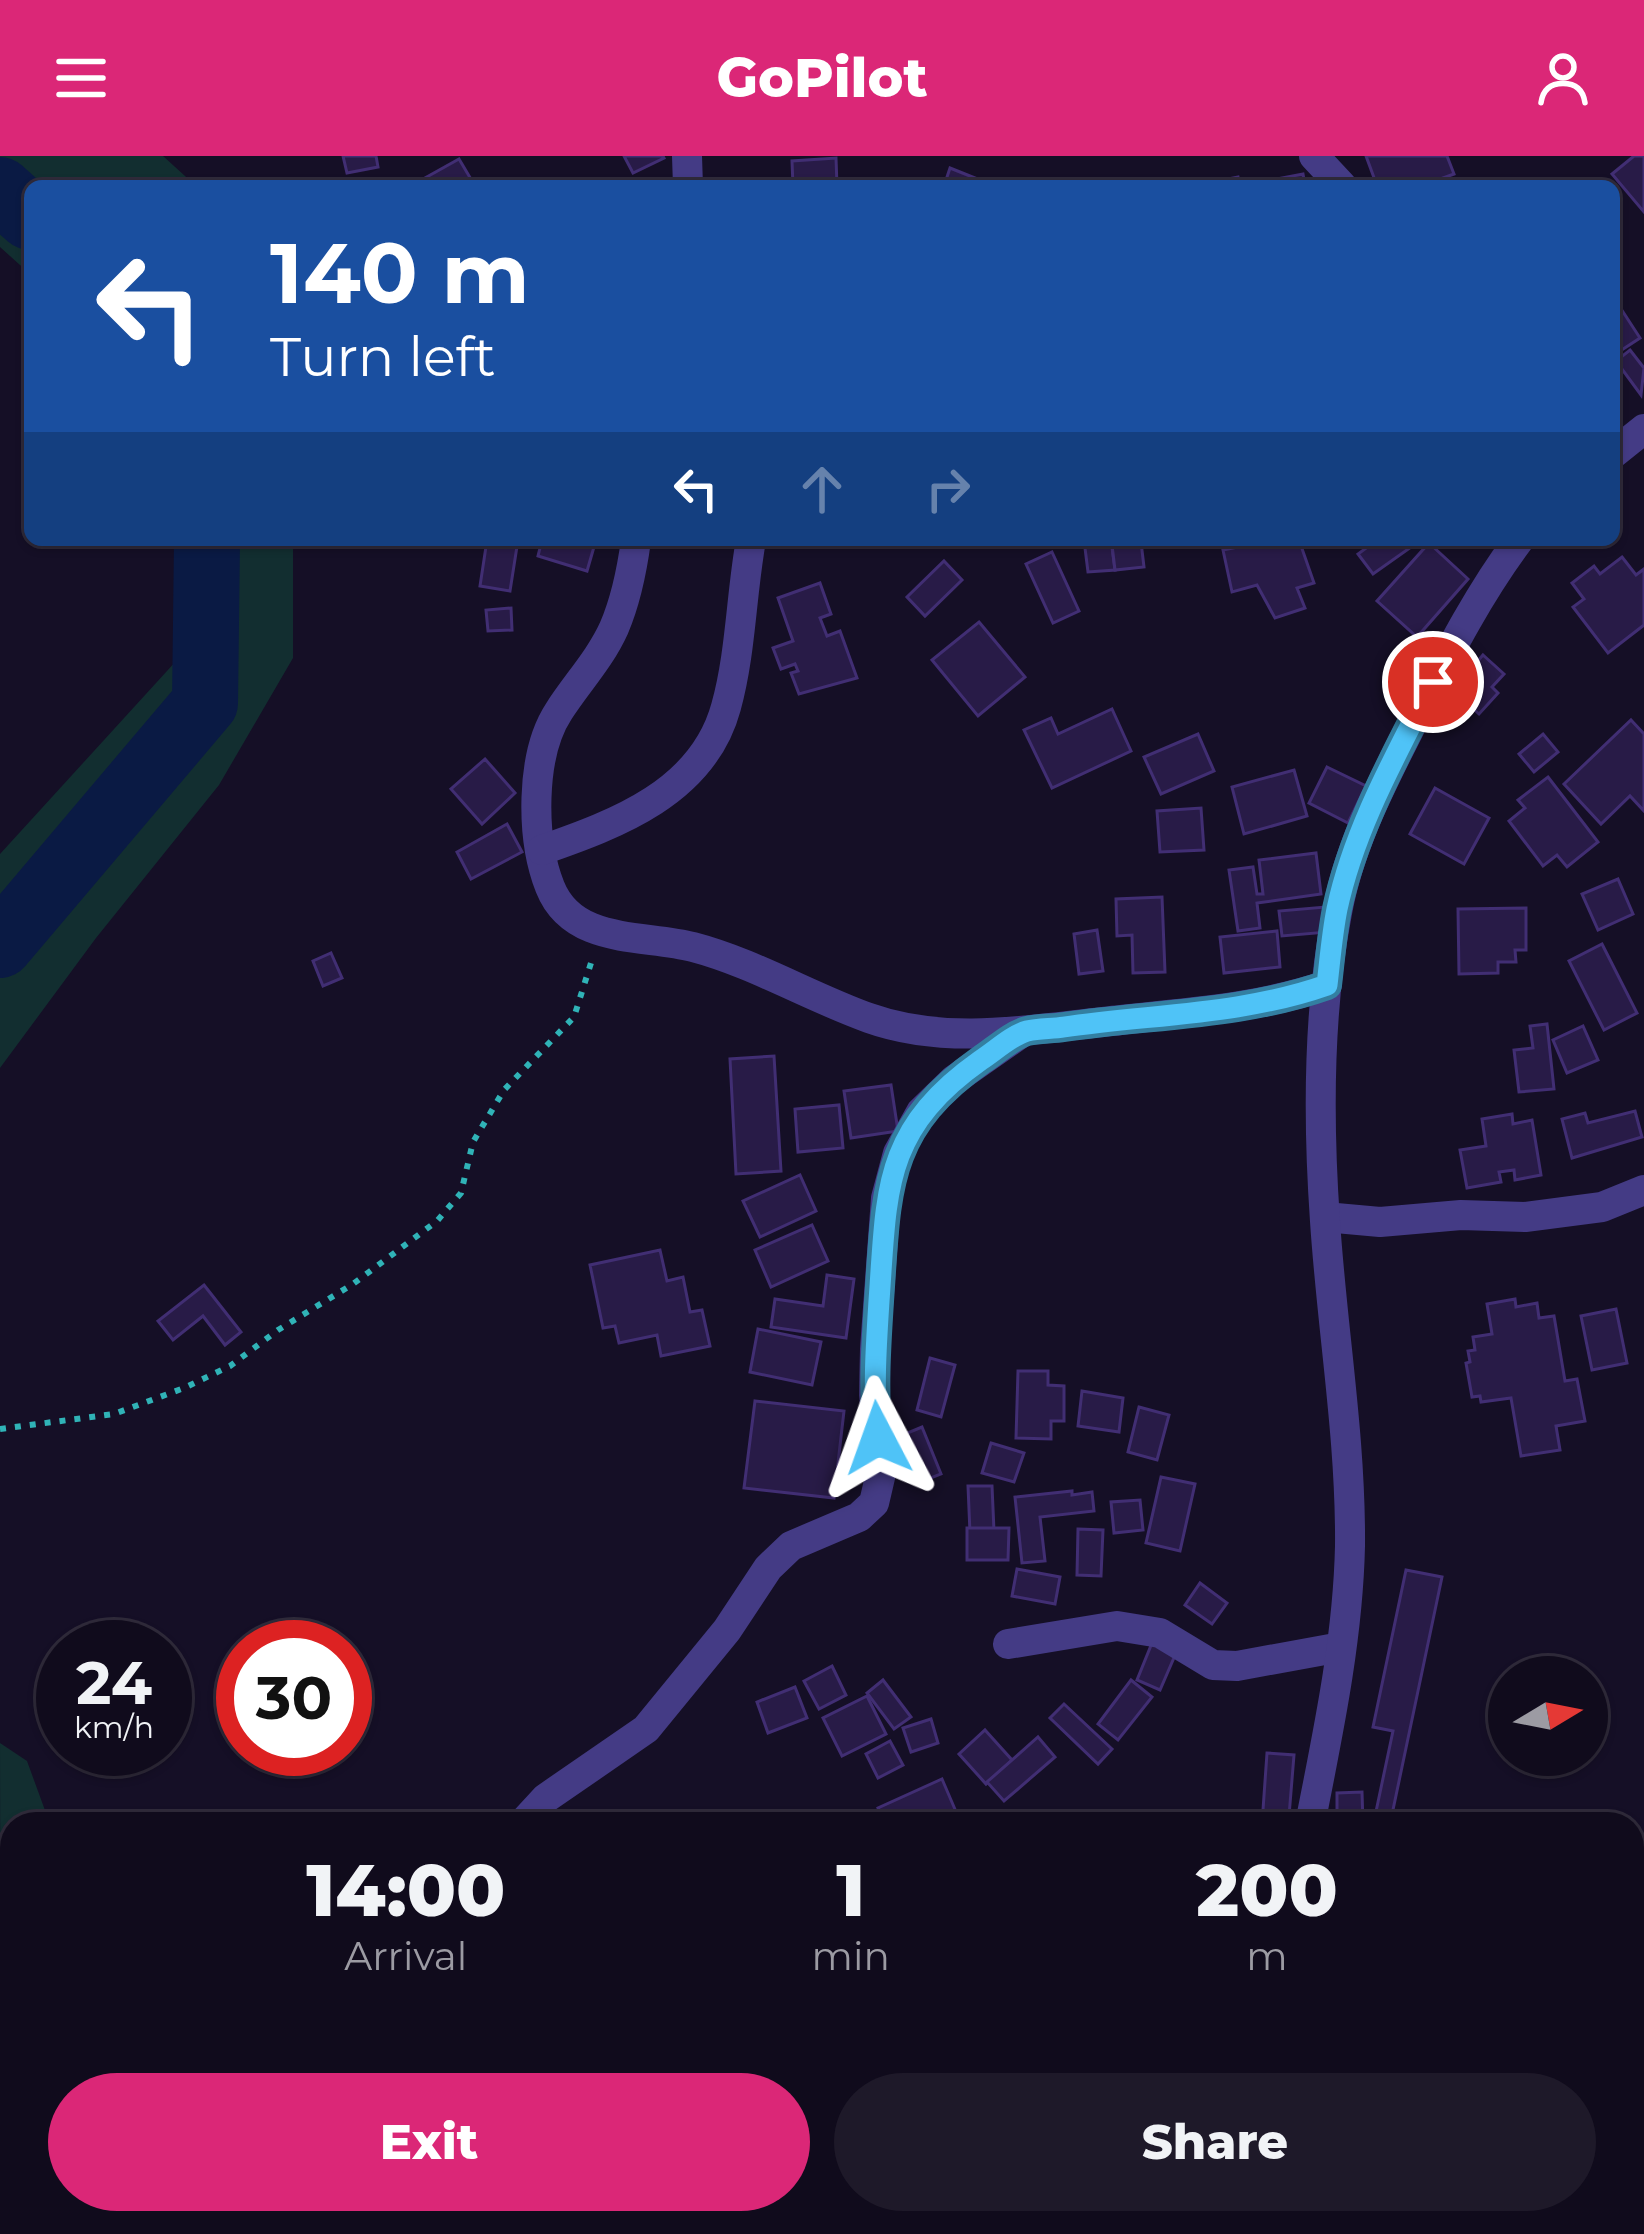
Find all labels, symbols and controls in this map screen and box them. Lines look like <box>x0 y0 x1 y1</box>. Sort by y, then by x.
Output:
icon: menu <box>48 45 114 111</box>
text: GoPilot <box>716 45 928 111</box>
icon: person <box>1530 45 1596 111</box>
text: 140 m <box>270 222 530 324</box>
icon: left <box>72 228 228 384</box>
text: Turn left <box>270 324 496 390</box>
icon: left <box>663 456 729 522</box>
icon: ahead <box>789 456 855 522</box>
icon: right <box>915 456 981 522</box>
pin <box>1382 631 1484 733</box>
icon: arrive <box>1400 649 1466 715</box>
position arrow <box>815 1375 941 1501</box>
speed limit sign: 30 <box>216 1620 372 1776</box>
text: 24 <box>76 1646 152 1719</box>
north arrow <box>1488 1656 1608 1776</box>
map controls <box>1488 1656 1608 1776</box>
text: km/h <box>74 1709 154 1746</box>
text: 14:00 <box>306 1846 505 1934</box>
text: 1 <box>836 1846 865 1934</box>
text: 200 <box>1196 1846 1338 1934</box>
text: Arrival <box>344 1932 467 1980</box>
text: min <box>812 1932 890 1980</box>
text: m <box>1246 1932 1288 1980</box>
button: Exit <box>48 2073 810 2211</box>
button: Share <box>834 2073 1596 2211</box>

